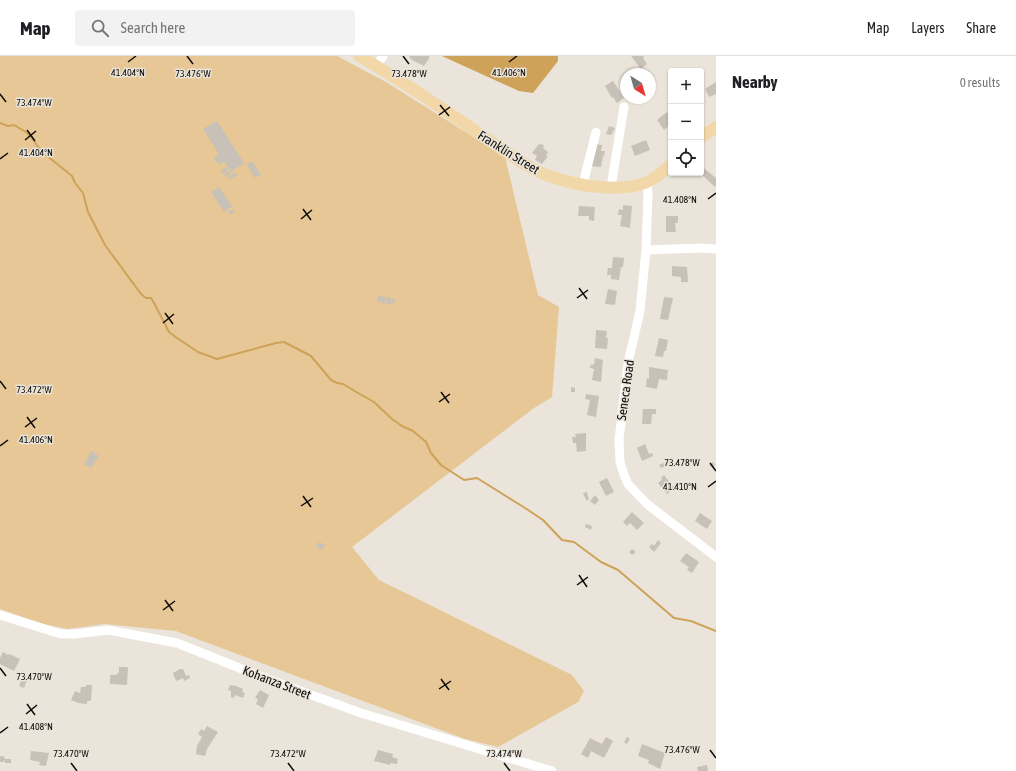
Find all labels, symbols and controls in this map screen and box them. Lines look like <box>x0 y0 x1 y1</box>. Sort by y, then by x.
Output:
search box <box>75 10 355 46</box>
text: Map <box>20 17 51 39</box>
icon: search <box>89 17 111 39</box>
text: Search here <box>121 19 185 36</box>
text: Map <box>867 20 889 36</box>
text: Layers <box>911 20 944 36</box>
text: Share <box>966 20 996 36</box>
text: 41.404°N <box>111 67 145 78</box>
text: 41.406°N <box>492 67 526 78</box>
text: 73.476°W <box>175 68 211 79</box>
text: 73.478°W <box>391 68 427 79</box>
north arrow <box>620 68 656 104</box>
map controls <box>668 68 704 176</box>
button: + <box>668 68 704 104</box>
text: Nearby <box>732 72 778 92</box>
text: 0 results <box>960 75 1000 90</box>
text: 73.474°W <box>16 97 52 108</box>
button: − <box>668 104 704 140</box>
street label: Franklin Street <box>475 128 542 177</box>
button: locate <box>668 140 704 176</box>
text: 41.404°N <box>19 147 53 158</box>
text: 41.408°N <box>663 194 697 205</box>
street label: Seneca Road <box>614 359 637 421</box>
text: 73.472°W <box>16 384 52 395</box>
text: 41.406°N <box>19 434 53 445</box>
text: 73.478°W <box>664 457 700 468</box>
text: 41.410°N <box>663 481 697 492</box>
street label: Kohanza Street <box>241 663 313 702</box>
text: 73.470°W <box>16 671 52 682</box>
text: 41.408°N <box>19 721 53 732</box>
text: 73.476°W <box>664 744 700 755</box>
text: 73.470°W <box>53 748 89 759</box>
text: 73.472°W <box>270 748 306 759</box>
text: 73.474°W <box>486 748 522 759</box>

